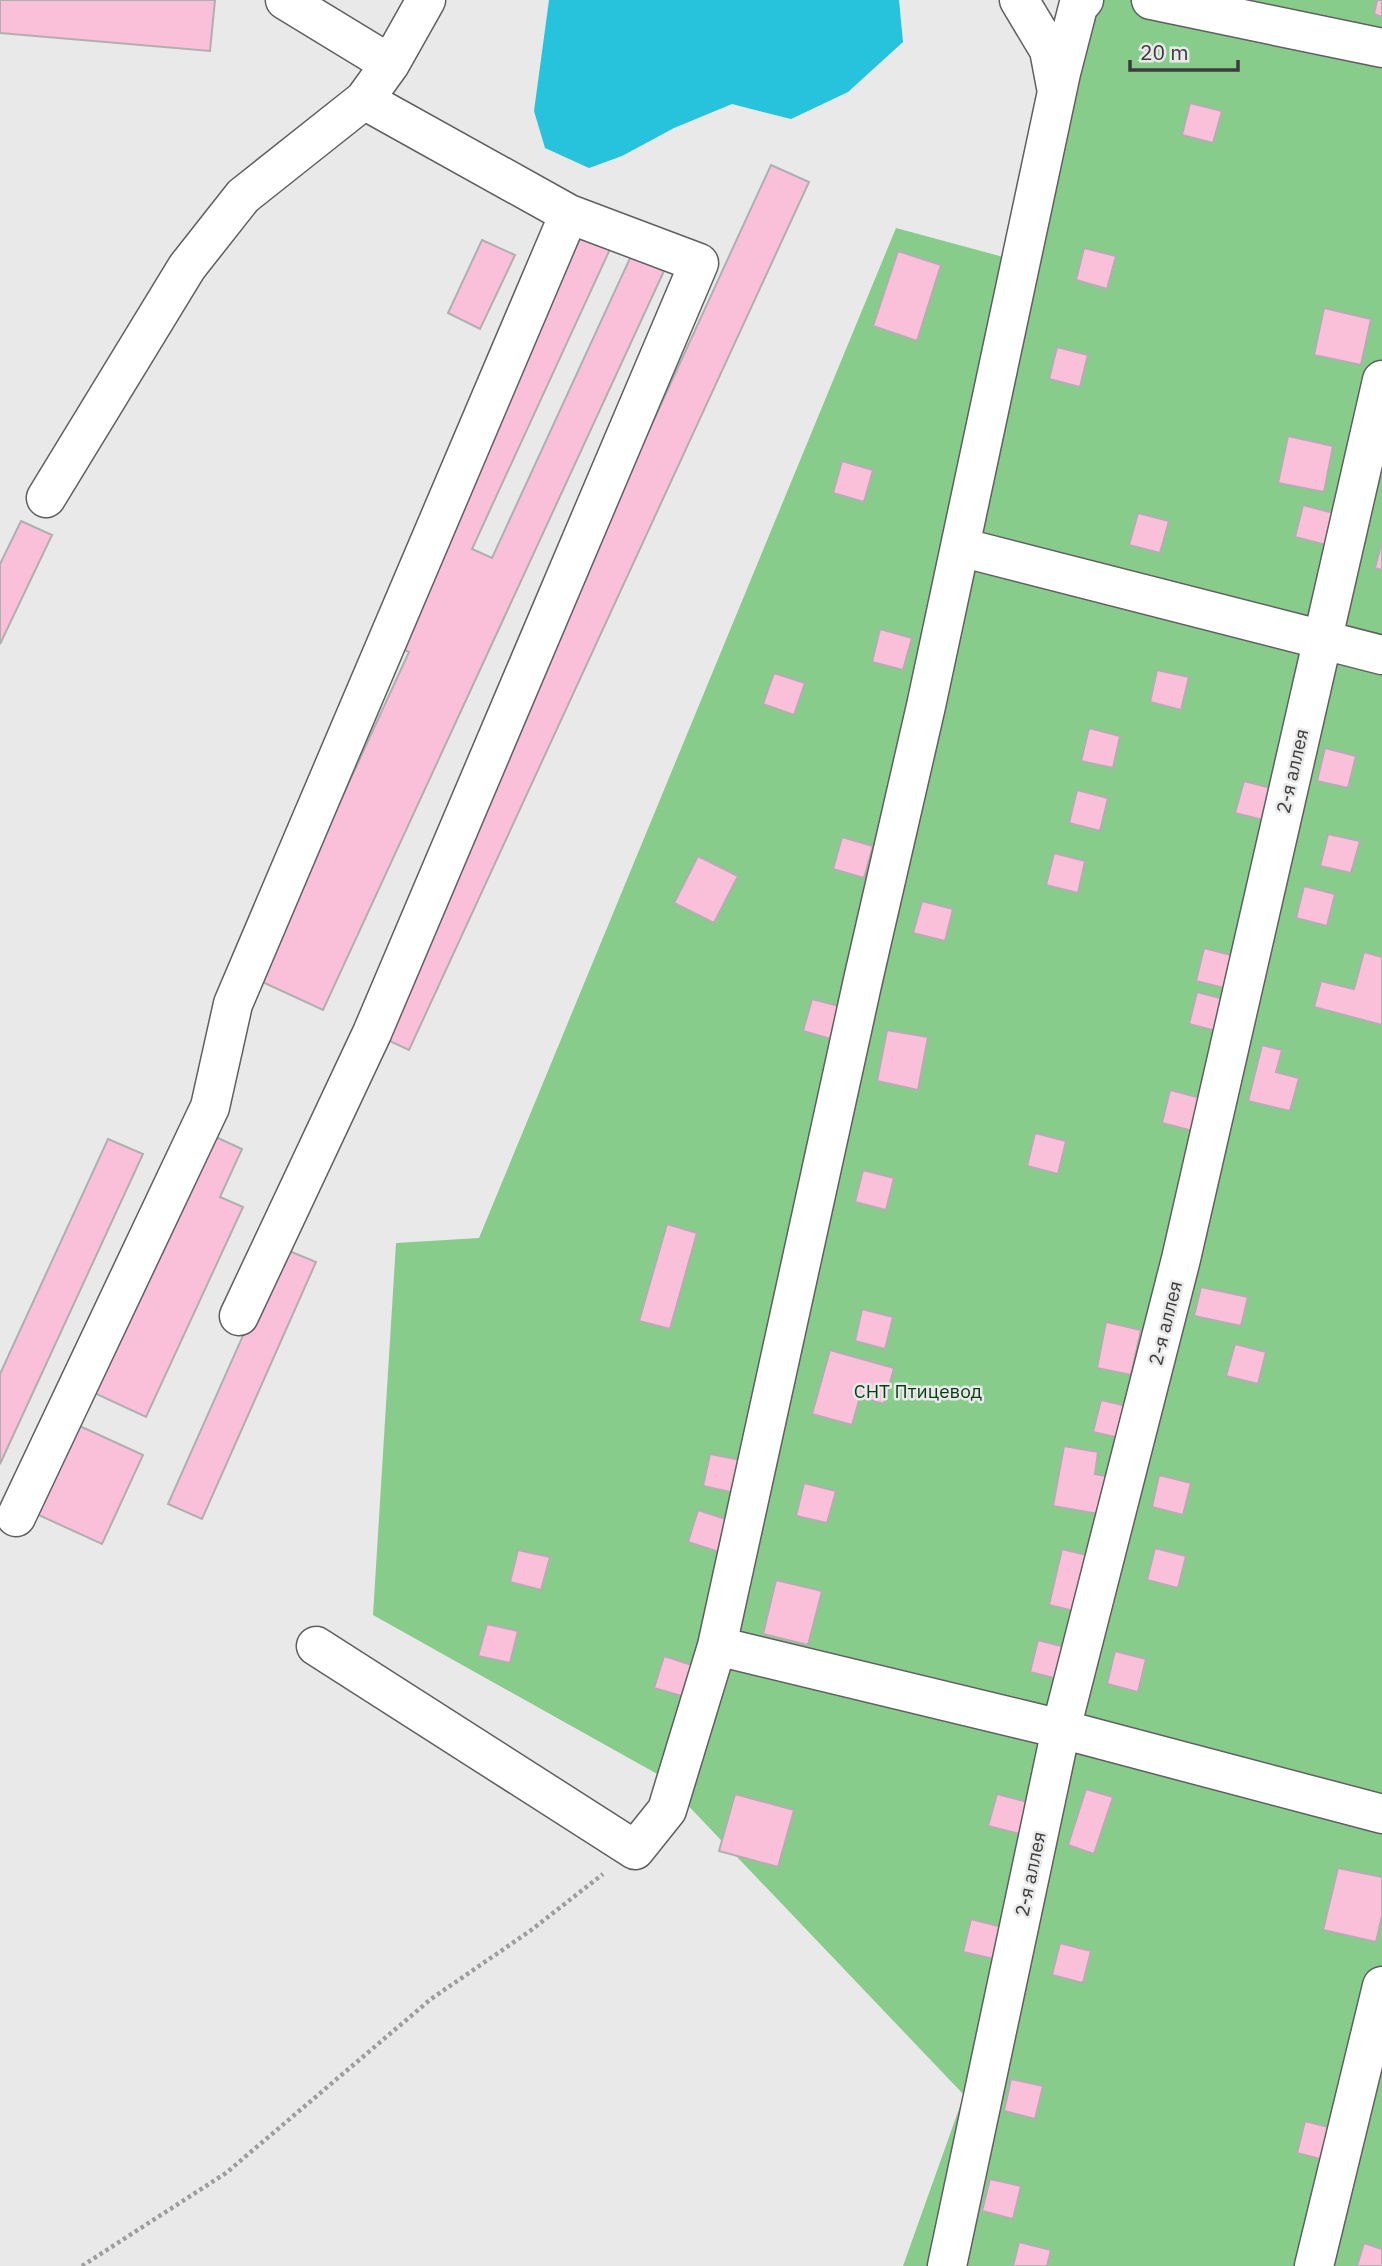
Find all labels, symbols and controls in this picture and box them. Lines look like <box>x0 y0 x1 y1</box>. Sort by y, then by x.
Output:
scale bar <box>1130 28 1238 72</box>
text: 20 m <box>1140 38 1189 66</box>
street label: 2-я аллея <box>1271 726 1313 816</box>
street label: 2-я аллея <box>1143 1278 1187 1368</box>
park label: СНТ Птицевод <box>854 1379 982 1403</box>
street label: 2-я аллея <box>1009 1829 1051 1919</box>

